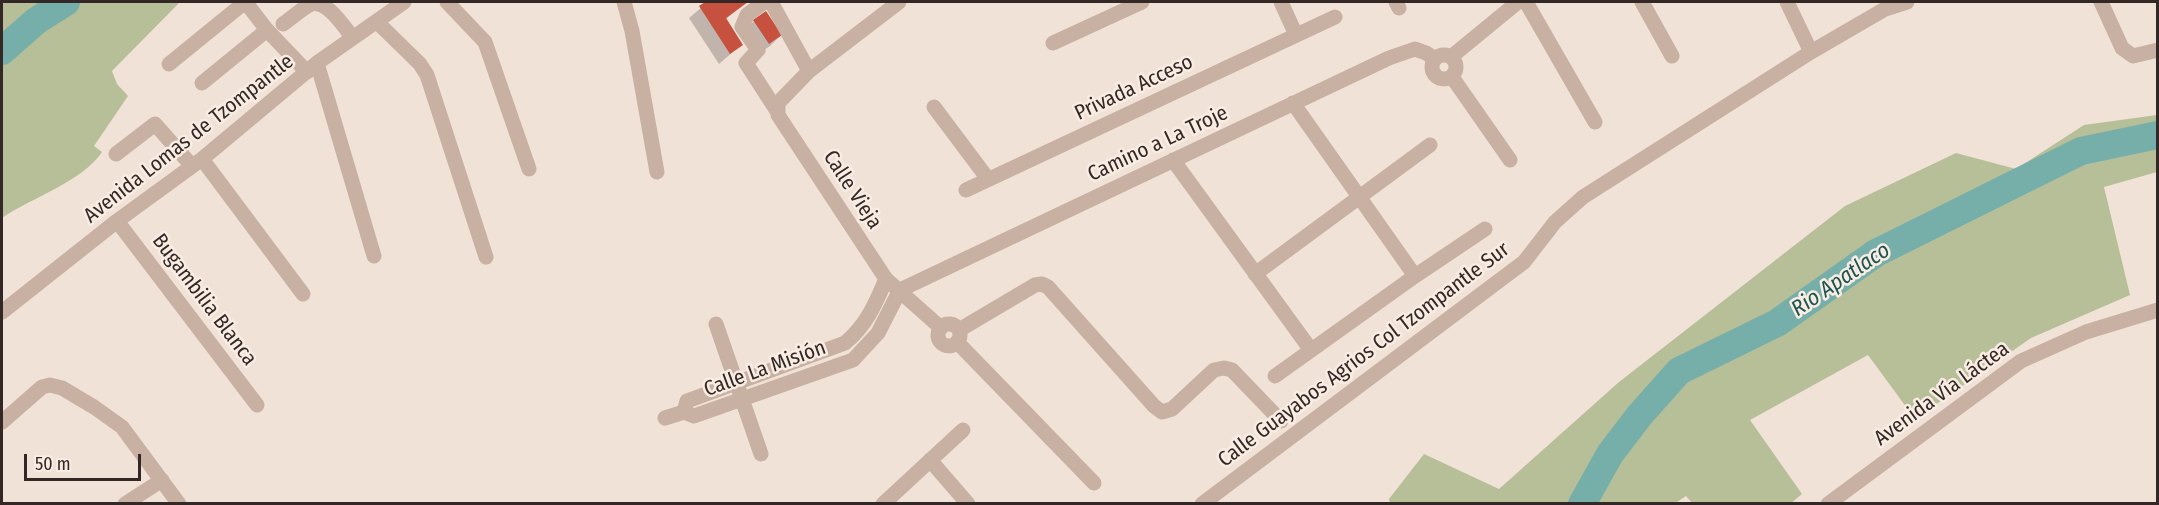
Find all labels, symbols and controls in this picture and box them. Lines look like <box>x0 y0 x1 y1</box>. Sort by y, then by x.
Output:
street label: Avenida Lomas de Tzompantle <box>79 49 299 229</box>
street label: Privada Acceso <box>1071 50 1197 126</box>
street label: Camino a La Troje <box>1084 101 1232 187</box>
street label: Calle Vieja <box>817 146 887 234</box>
street label: Bugambilia Blanca <box>146 229 262 371</box>
street label: Calle Guayabos Agrios Col Tzompantle Sur <box>1213 237 1515 473</box>
water label: Rio Apatlaco <box>1787 237 1895 323</box>
street label: Calle La Misión <box>701 335 829 403</box>
street label: Avenida Vía Láctea <box>1870 337 2014 451</box>
scale bar <box>27 442 144 480</box>
text: 50 m <box>35 453 71 475</box>

